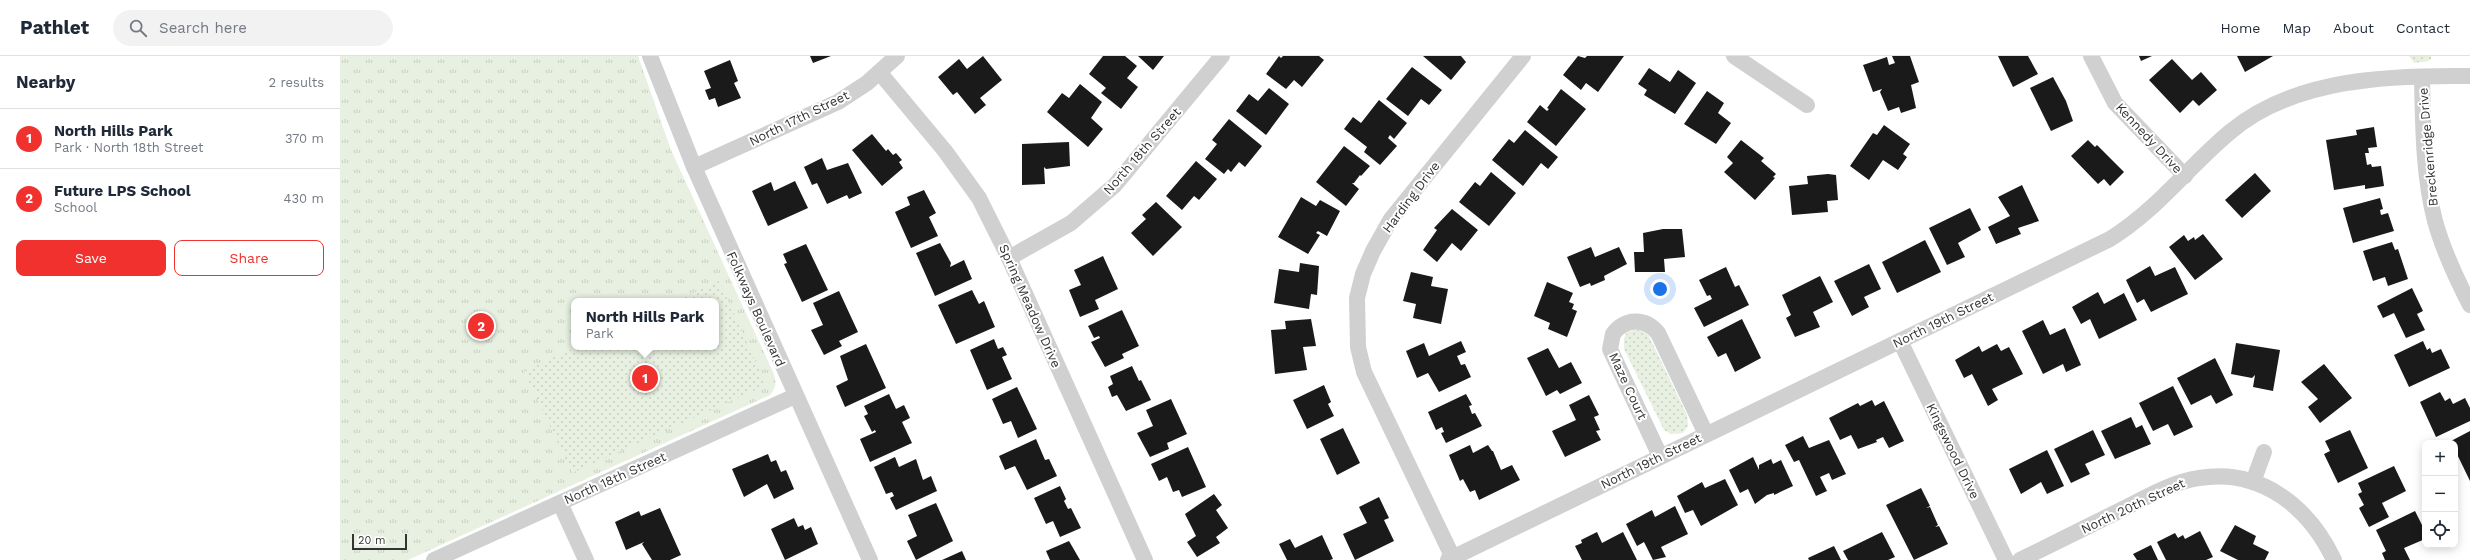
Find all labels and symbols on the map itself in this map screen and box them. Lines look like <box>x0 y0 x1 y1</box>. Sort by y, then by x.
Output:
street label: North 17th Street <box>747 87 852 149</box>
street label: Breckenridge Drive <box>2415 87 2441 207</box>
street label: Kennedy Drive <box>2113 100 2185 176</box>
street label: North 18th Street <box>1100 104 1184 197</box>
street label: Harding Drive <box>1379 158 1443 236</box>
street label: Spring Meadow Drive <box>996 242 1064 370</box>
street label: Folkways Boulevard <box>724 249 788 369</box>
your location <box>1650 279 1670 299</box>
street label: North 19th Street <box>1890 289 1996 351</box>
pin: 2 <box>468 311 494 341</box>
street label: Maze Court <box>1606 350 1650 422</box>
pin: 1 <box>632 363 658 393</box>
street label: Kingswood Drive <box>1923 401 1983 501</box>
street label: North 19th Street <box>1598 430 1704 492</box>
street label: North 18th Street <box>562 449 669 507</box>
street label: North 20th Street <box>2079 475 2188 537</box>
scale bar <box>352 532 407 551</box>

